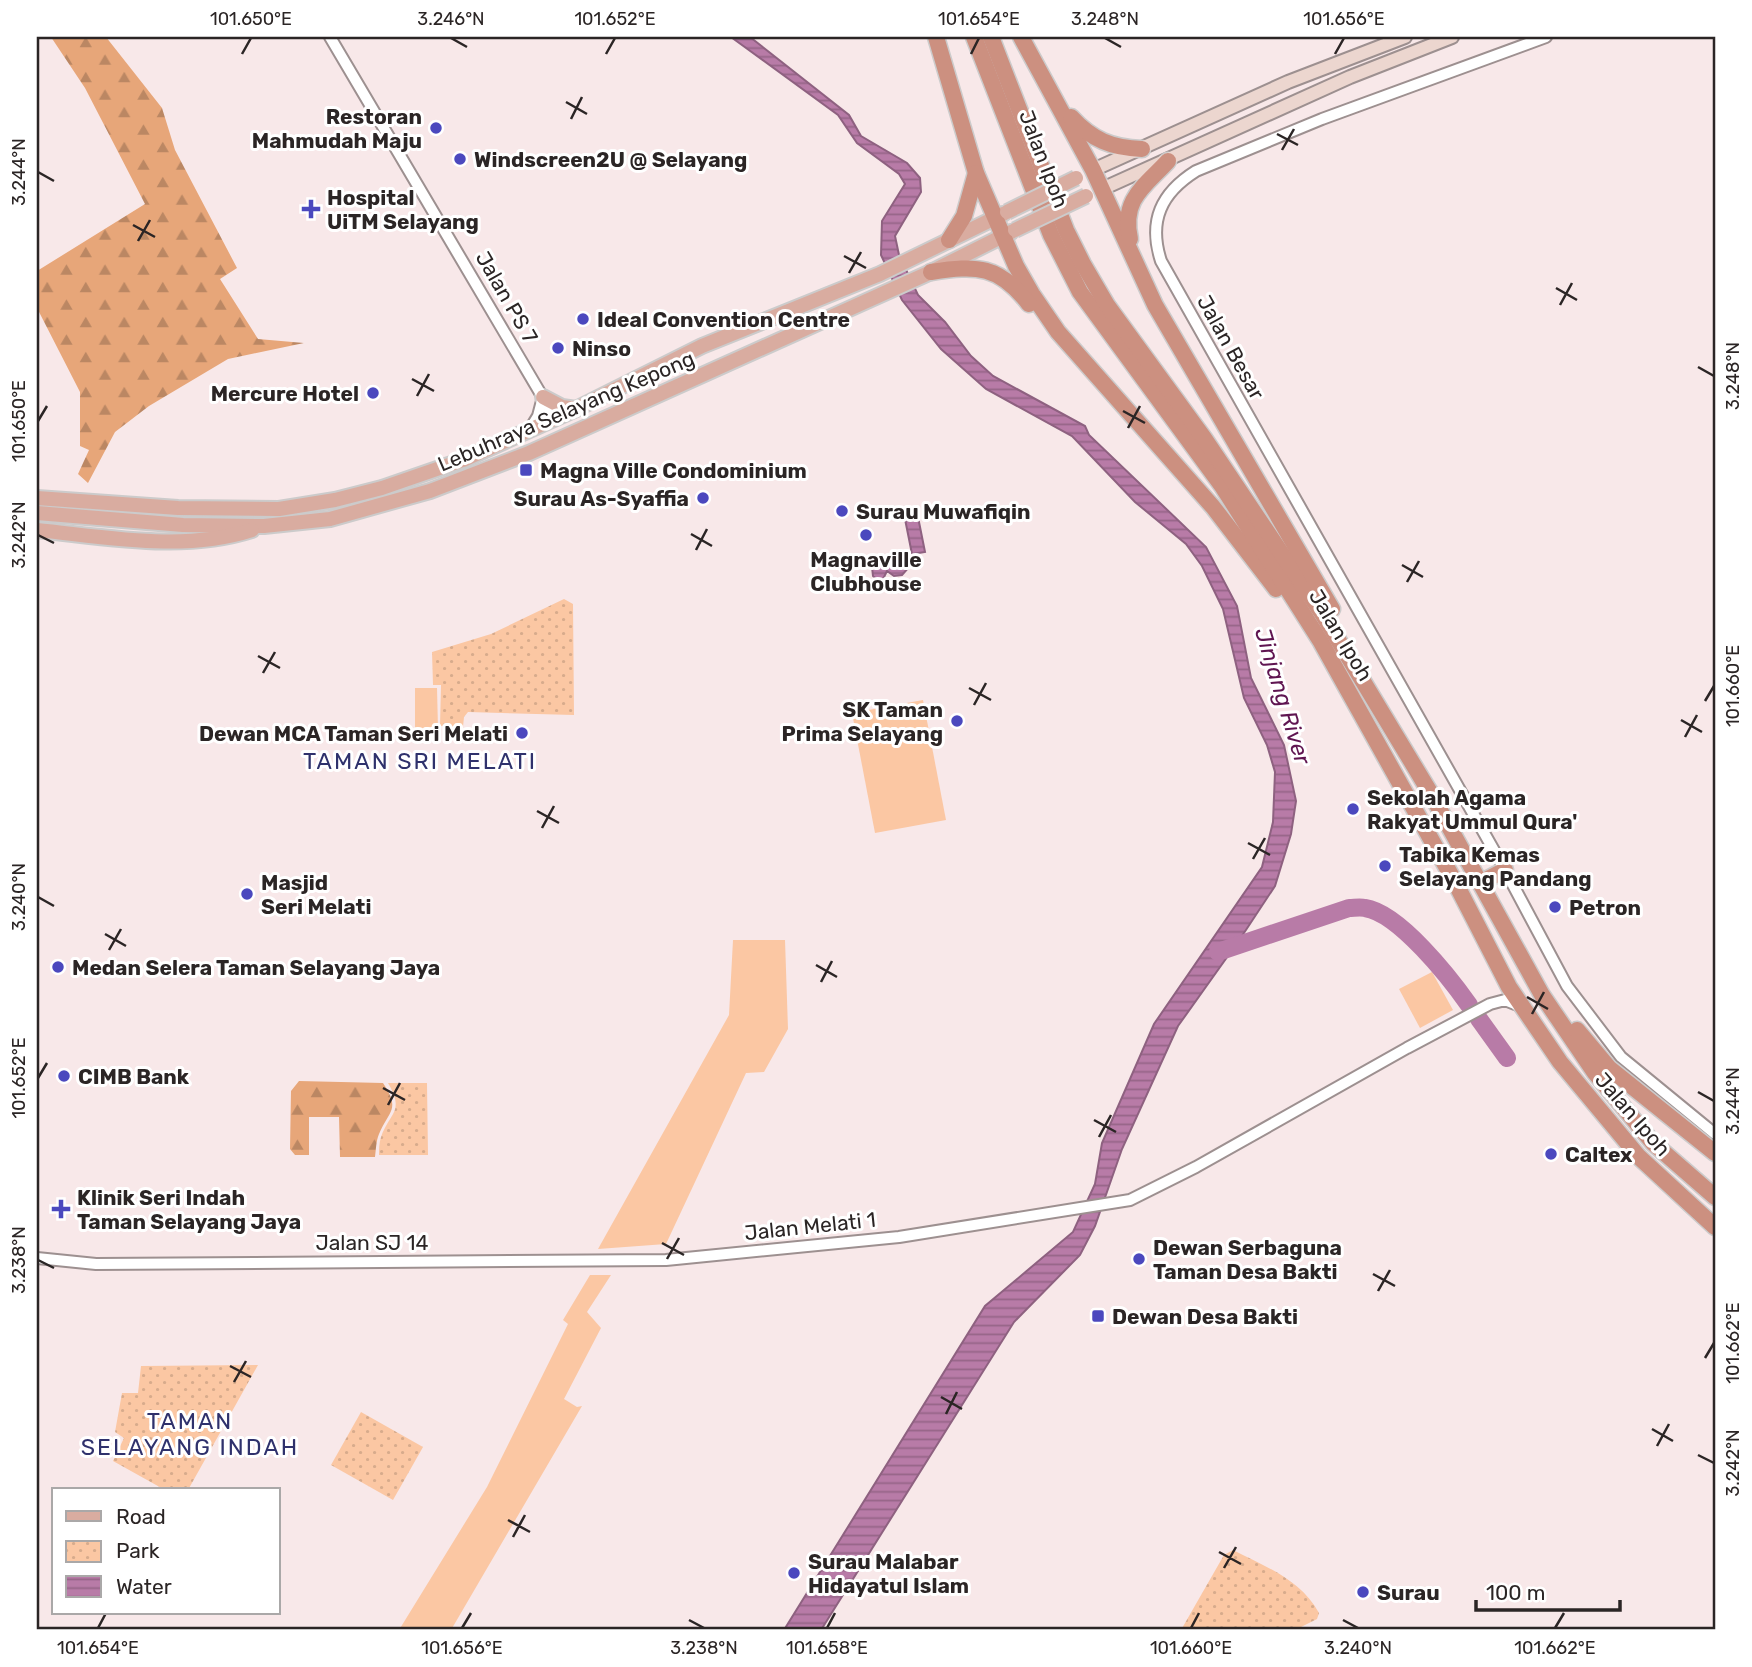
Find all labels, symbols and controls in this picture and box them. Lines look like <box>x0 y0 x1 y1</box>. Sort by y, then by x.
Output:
text: 101.650°E <box>210 8 292 30</box>
text: 3.246°N <box>417 8 485 30</box>
text: 101.652°E <box>574 8 656 30</box>
text: 101.654°E <box>938 8 1020 30</box>
text: 3.248°N <box>1071 8 1139 30</box>
text: 101.656°E <box>1303 8 1385 30</box>
place label: Restoran Mahmudah Maju <box>252 104 422 153</box>
street label: Jalan Ipoh <box>1014 107 1074 211</box>
marker: Restoran Mahmudah Maju <box>428 120 444 136</box>
text: 3.244°N <box>8 138 30 206</box>
place label: Windscreen2U @ Selayang <box>474 147 747 172</box>
marker: Windscreen2U @ Selayang <box>452 151 468 167</box>
place label: Hospital UiTM Selayang <box>327 185 479 234</box>
marker: Hospital UiTM Selayang <box>301 199 321 219</box>
street label: Jalan PS 7 <box>471 247 543 348</box>
street label: Jalan Besar <box>1192 290 1270 404</box>
place label: Ideal Convention Centre <box>597 307 850 332</box>
marker: Ideal Convention Centre <box>575 311 591 327</box>
place label: Ninso <box>572 336 631 361</box>
marker: Ninso <box>550 340 566 356</box>
text: 3.248°N <box>1722 342 1744 410</box>
street label: Lebuhraya Selayang Kepong <box>434 345 698 477</box>
text: 101.650°E <box>8 380 30 462</box>
place label: Mercure Hotel <box>211 381 359 406</box>
marker: Mercure Hotel <box>365 385 381 401</box>
place label: Magna Ville Condominium <box>540 458 807 483</box>
marker: Magna Ville Condominium <box>518 462 534 478</box>
place label: Surau As-Syaffia <box>514 486 689 511</box>
marker: Surau As-Syaffia <box>695 490 711 506</box>
place label: Surau Muwafiqin <box>856 499 1030 524</box>
text: 3.242°N <box>8 502 30 568</box>
marker: Surau Muwafiqin <box>834 503 850 519</box>
marker: Magnaville Clubhouse <box>858 527 874 543</box>
place label: Magnaville Clubhouse <box>810 547 922 596</box>
street label: Jalan Ipoh <box>1304 585 1378 685</box>
water label: Jinjang River <box>1249 624 1317 769</box>
text: 101.660°E <box>1722 645 1744 727</box>
place label: SK Taman Prima Selayang <box>781 697 943 746</box>
marker: SK Taman Prima Selayang <box>949 713 965 729</box>
place label: Dewan MCA Taman Seri Melati <box>199 721 508 746</box>
marker: Dewan MCA Taman Seri Melati <box>514 725 530 741</box>
district label: TAMAN SRI MELATI <box>303 747 537 775</box>
place label: Sekolah Agama Rakyat Ummul Qura' <box>1367 785 1577 834</box>
marker: Sekolah Agama Rakyat Ummul Qura' <box>1345 801 1361 817</box>
place label: Tabika Kemas Selayang Pandang <box>1399 842 1592 891</box>
marker: Tabika Kemas Selayang Pandang <box>1377 858 1393 874</box>
text: 3.240°N <box>8 863 30 931</box>
place label: Masjid Seri Melati <box>261 870 371 919</box>
marker: Masjid Seri Melati <box>239 886 255 902</box>
place label: Petron <box>1569 895 1641 920</box>
marker: Petron <box>1547 899 1563 915</box>
place label: Medan Selera Taman Selayang Jaya <box>72 955 440 980</box>
marker: Medan Selera Taman Selayang Jaya <box>50 959 66 975</box>
text: 101.652°E <box>8 1037 30 1119</box>
place label: CIMB Bank <box>78 1064 190 1089</box>
street label: Jalan Ipoh <box>1590 1067 1676 1161</box>
text: 3.244°N <box>1722 1067 1744 1135</box>
marker: CIMB Bank <box>56 1068 72 1084</box>
place label: Caltex <box>1565 1142 1633 1167</box>
marker: Caltex <box>1543 1146 1559 1162</box>
place label: Klinik Seri Indah Taman Selayang Jaya <box>77 1185 301 1234</box>
marker: Klinik Seri Indah Taman Selayang Jaya <box>51 1199 71 1219</box>
street label: Jalan Melati 1 <box>743 1207 877 1245</box>
text: 3.238°N <box>8 1226 30 1294</box>
street label: Jalan SJ 14 <box>316 1230 428 1255</box>
place label: Dewan Serbaguna Taman Desa Bakti <box>1153 1235 1342 1284</box>
marker: Dewan Serbaguna Taman Desa Bakti <box>1131 1251 1147 1267</box>
text: 101.662°E <box>1722 1302 1744 1384</box>
place label: Dewan Desa Bakti <box>1112 1304 1298 1329</box>
marker: Dewan Desa Bakti <box>1090 1308 1106 1324</box>
district label: TAMAN SELAYANG INDAH <box>81 1407 299 1461</box>
text: 3.242°N <box>1722 1430 1744 1496</box>
legend <box>52 1488 280 1614</box>
text: Road <box>116 1504 166 1529</box>
text: Park <box>116 1538 160 1563</box>
place label: Surau Malabar Hidayatul Islam <box>808 1549 969 1598</box>
marker: Surau Malabar Hidayatul Islam <box>786 1565 802 1581</box>
scale bar <box>1476 1569 1619 1613</box>
text: Water <box>116 1574 172 1599</box>
place label: Surau <box>1377 1580 1440 1605</box>
text: 100 m <box>1486 1580 1545 1605</box>
marker: Surau <box>1355 1584 1371 1600</box>
text: 101.654°E <box>57 1637 139 1659</box>
text: 101.656°E <box>421 1637 503 1659</box>
text: 3.238°N <box>670 1637 738 1659</box>
text: 101.658°E <box>786 1637 868 1659</box>
text: 101.660°E <box>1150 1637 1232 1659</box>
text: 3.240°N <box>1324 1637 1392 1659</box>
text: 101.662°E <box>1514 1637 1596 1659</box>

